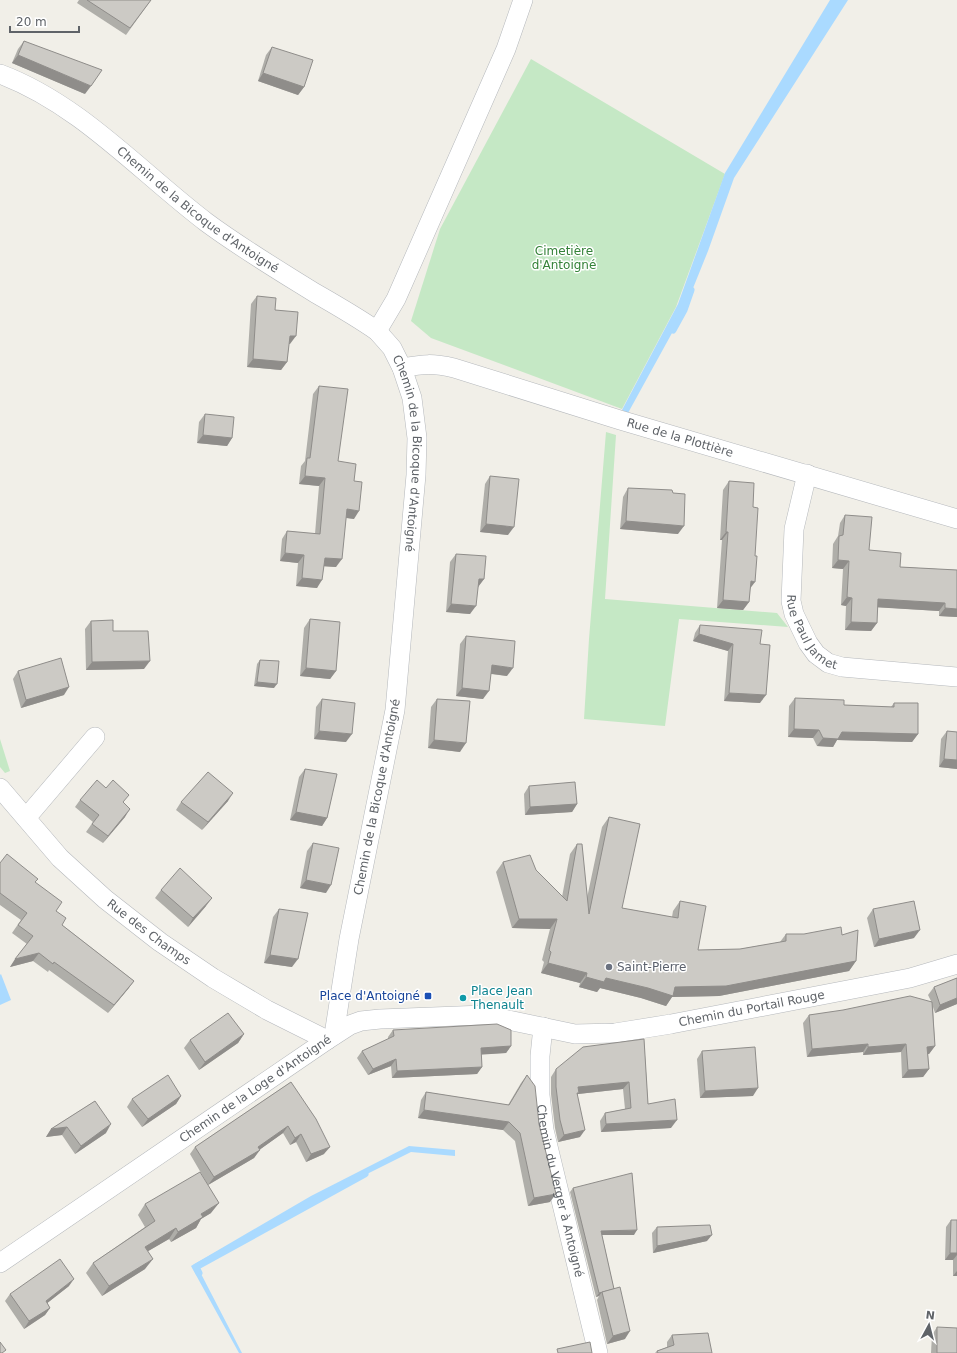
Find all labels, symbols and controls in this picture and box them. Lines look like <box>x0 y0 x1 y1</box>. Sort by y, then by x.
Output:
scale bar <box>10 8 79 34</box>
text: 20 m <box>16 15 47 29</box>
street label: Chemin de la Bicoque d'Antoigné <box>114 144 281 276</box>
park label: Cimetière d'Antoigné <box>532 244 596 272</box>
street label: Chemin de la Bicoque d'Antoigné <box>390 353 424 553</box>
street label: Rue de la Plottière <box>625 415 735 460</box>
street label: Rue Paul Jamet <box>784 594 839 672</box>
street label: Chemin de la Bicoque d'Antoigné <box>351 698 403 896</box>
street label: Rue des Champs <box>104 896 193 968</box>
place label: Saint-Pierre <box>617 960 686 974</box>
marker: Saint-Pierre <box>604 962 614 972</box>
place label: Place Jean Thenault <box>470 984 533 1012</box>
street label: Chemin du Portail Rouge <box>677 988 826 1029</box>
place label: Place d'Antoigné <box>320 989 420 1003</box>
marker: Place d'Antoigné <box>423 991 433 1001</box>
marker: Place Jean Thenault <box>458 993 468 1003</box>
street label: Chemin de la Loge d'Antoigné <box>177 1032 334 1146</box>
street label: Chemin du Verger à Antoigné <box>534 1103 586 1279</box>
north arrow <box>909 1305 949 1345</box>
text: N <box>925 1309 936 1323</box>

